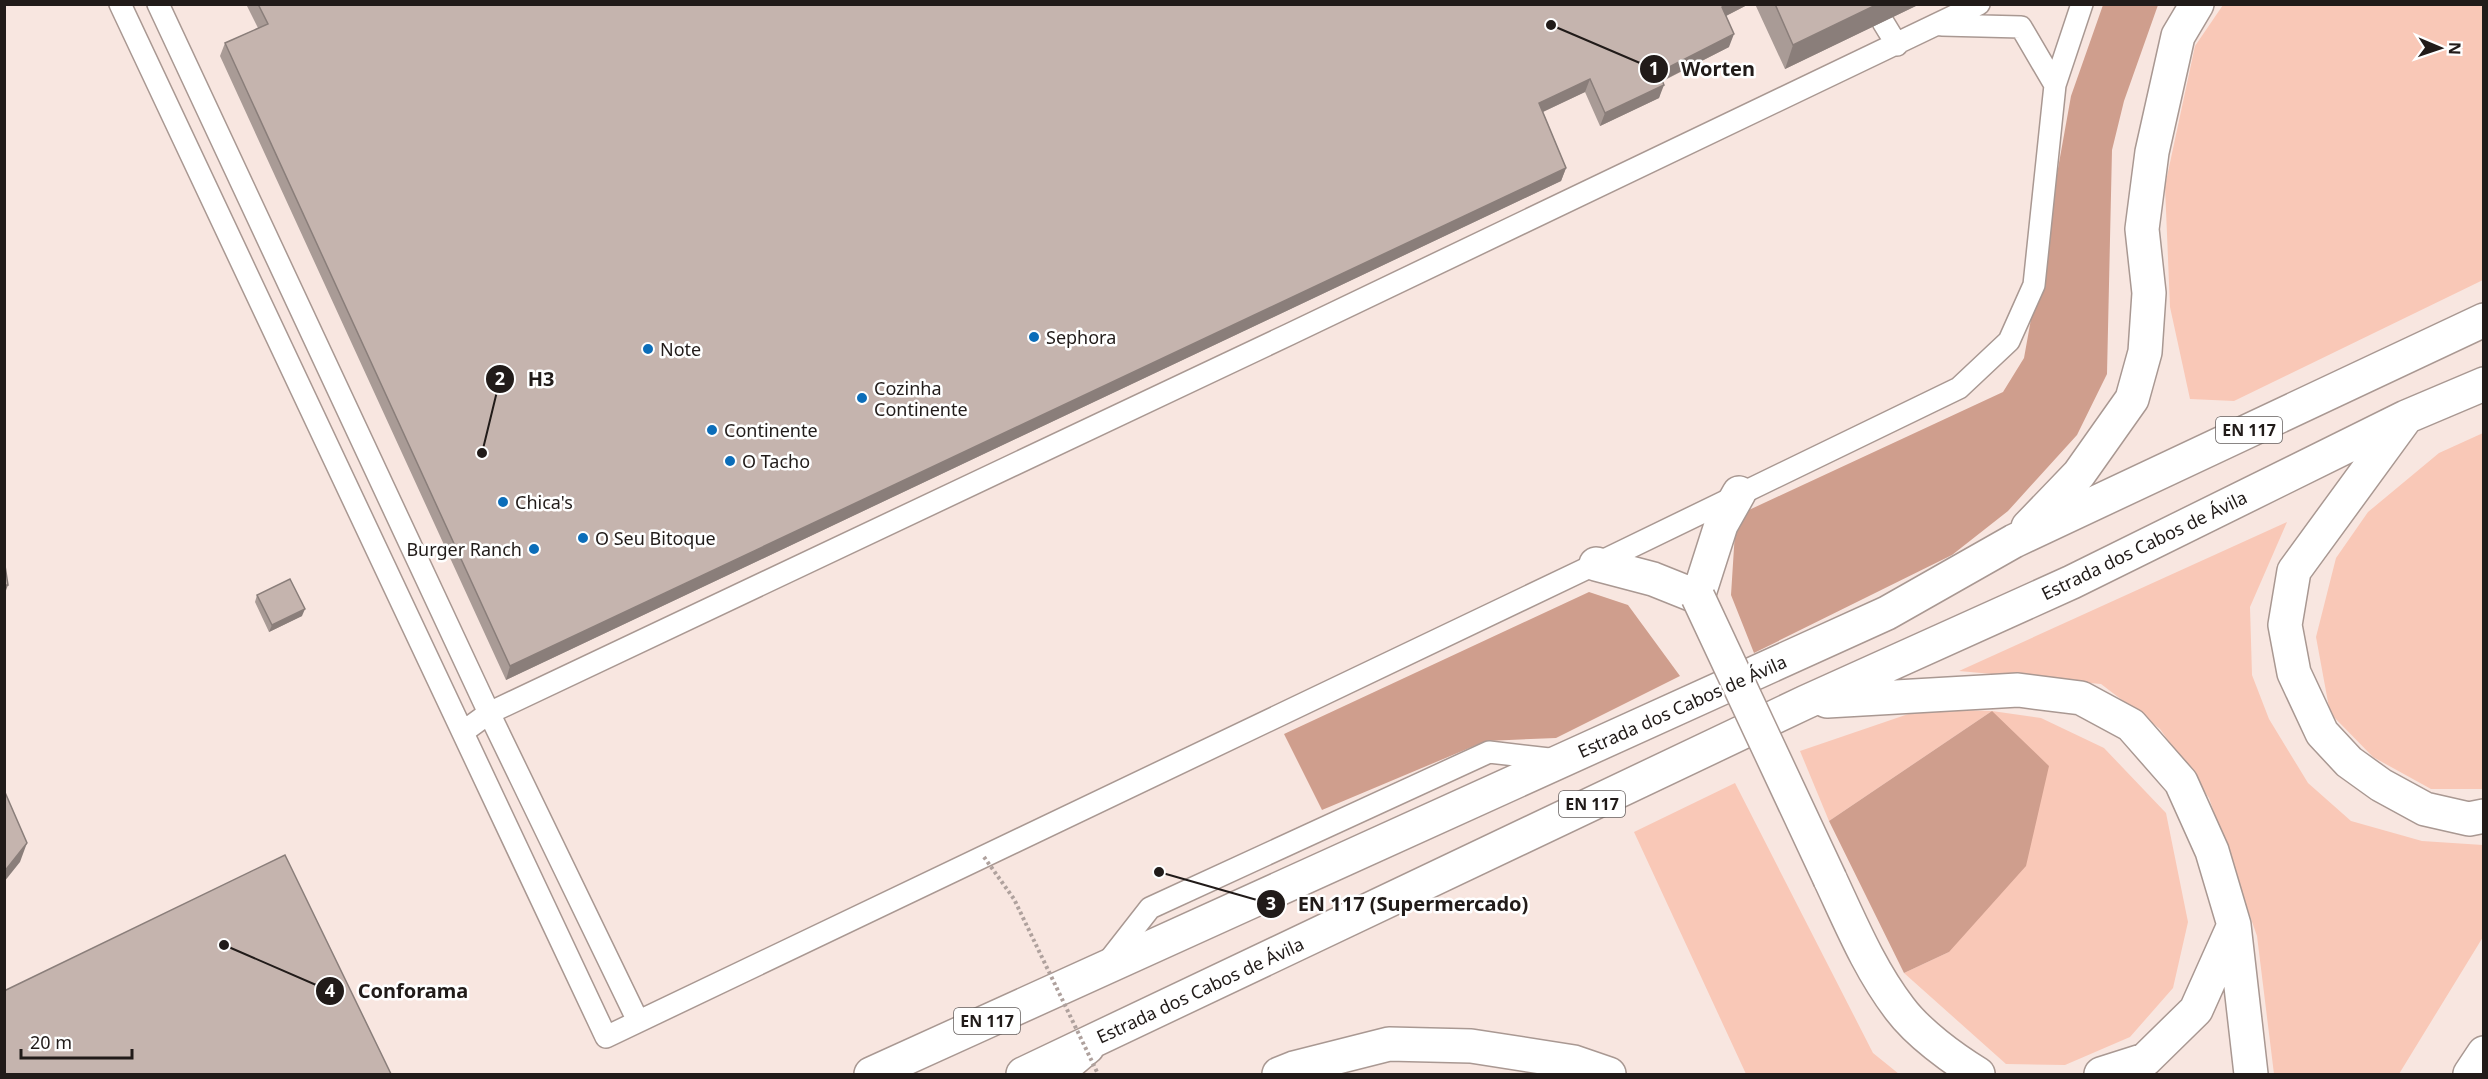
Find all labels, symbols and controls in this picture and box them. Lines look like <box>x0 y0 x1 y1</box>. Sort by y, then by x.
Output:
north arrow <box>2410 18 2470 78</box>
text: N <box>2444 42 2466 55</box>
callout: Worten <box>1639 50 1767 88</box>
text: Worten <box>1681 55 1755 82</box>
text: 1 <box>1649 56 1659 80</box>
place label: Sephora <box>1046 325 1116 349</box>
marker: Sephora <box>1027 330 1041 344</box>
place label: Note <box>660 337 701 361</box>
marker: Note <box>641 342 655 356</box>
callout: H3 <box>485 360 566 398</box>
text: H3 <box>528 365 554 392</box>
text: 2 <box>495 366 505 390</box>
place label: Cozinha Continente <box>874 376 968 421</box>
marker: Cozinha Continente <box>855 391 869 405</box>
road number: EN 117 <box>2216 417 2282 443</box>
place label: Continente <box>724 418 818 442</box>
marker: Continente <box>705 423 719 437</box>
place label: O Tacho <box>742 449 810 473</box>
marker: O Tacho <box>723 454 737 468</box>
street label: Estrada dos Cabos de Ávila <box>2037 485 2251 605</box>
place label: Chica's <box>515 490 573 514</box>
marker: Chica's <box>496 495 510 509</box>
place label: O Seu Bitoque <box>595 526 716 550</box>
marker: O Seu Bitoque <box>576 531 590 545</box>
place label: Burger Ranch <box>406 537 522 561</box>
marker: Burger Ranch <box>527 542 541 556</box>
street label: Estrada dos Cabos de Ávila <box>1574 649 1790 763</box>
road number: EN 117 <box>1559 791 1625 817</box>
callout: EN 117 (Supermercado) <box>1256 885 1540 923</box>
text: EN 117 (Supermercado) <box>1298 890 1528 917</box>
text: 3 <box>1266 891 1276 915</box>
street label: Estrada dos Cabos de Ávila <box>1092 931 1308 1049</box>
callout: Conforama <box>315 972 480 1010</box>
text: Conforama <box>358 977 468 1004</box>
text: 4 <box>325 978 335 1002</box>
road number: EN 117 <box>954 1008 1020 1034</box>
scale bar <box>21 1022 132 1060</box>
text: 20 m <box>30 1030 72 1054</box>

